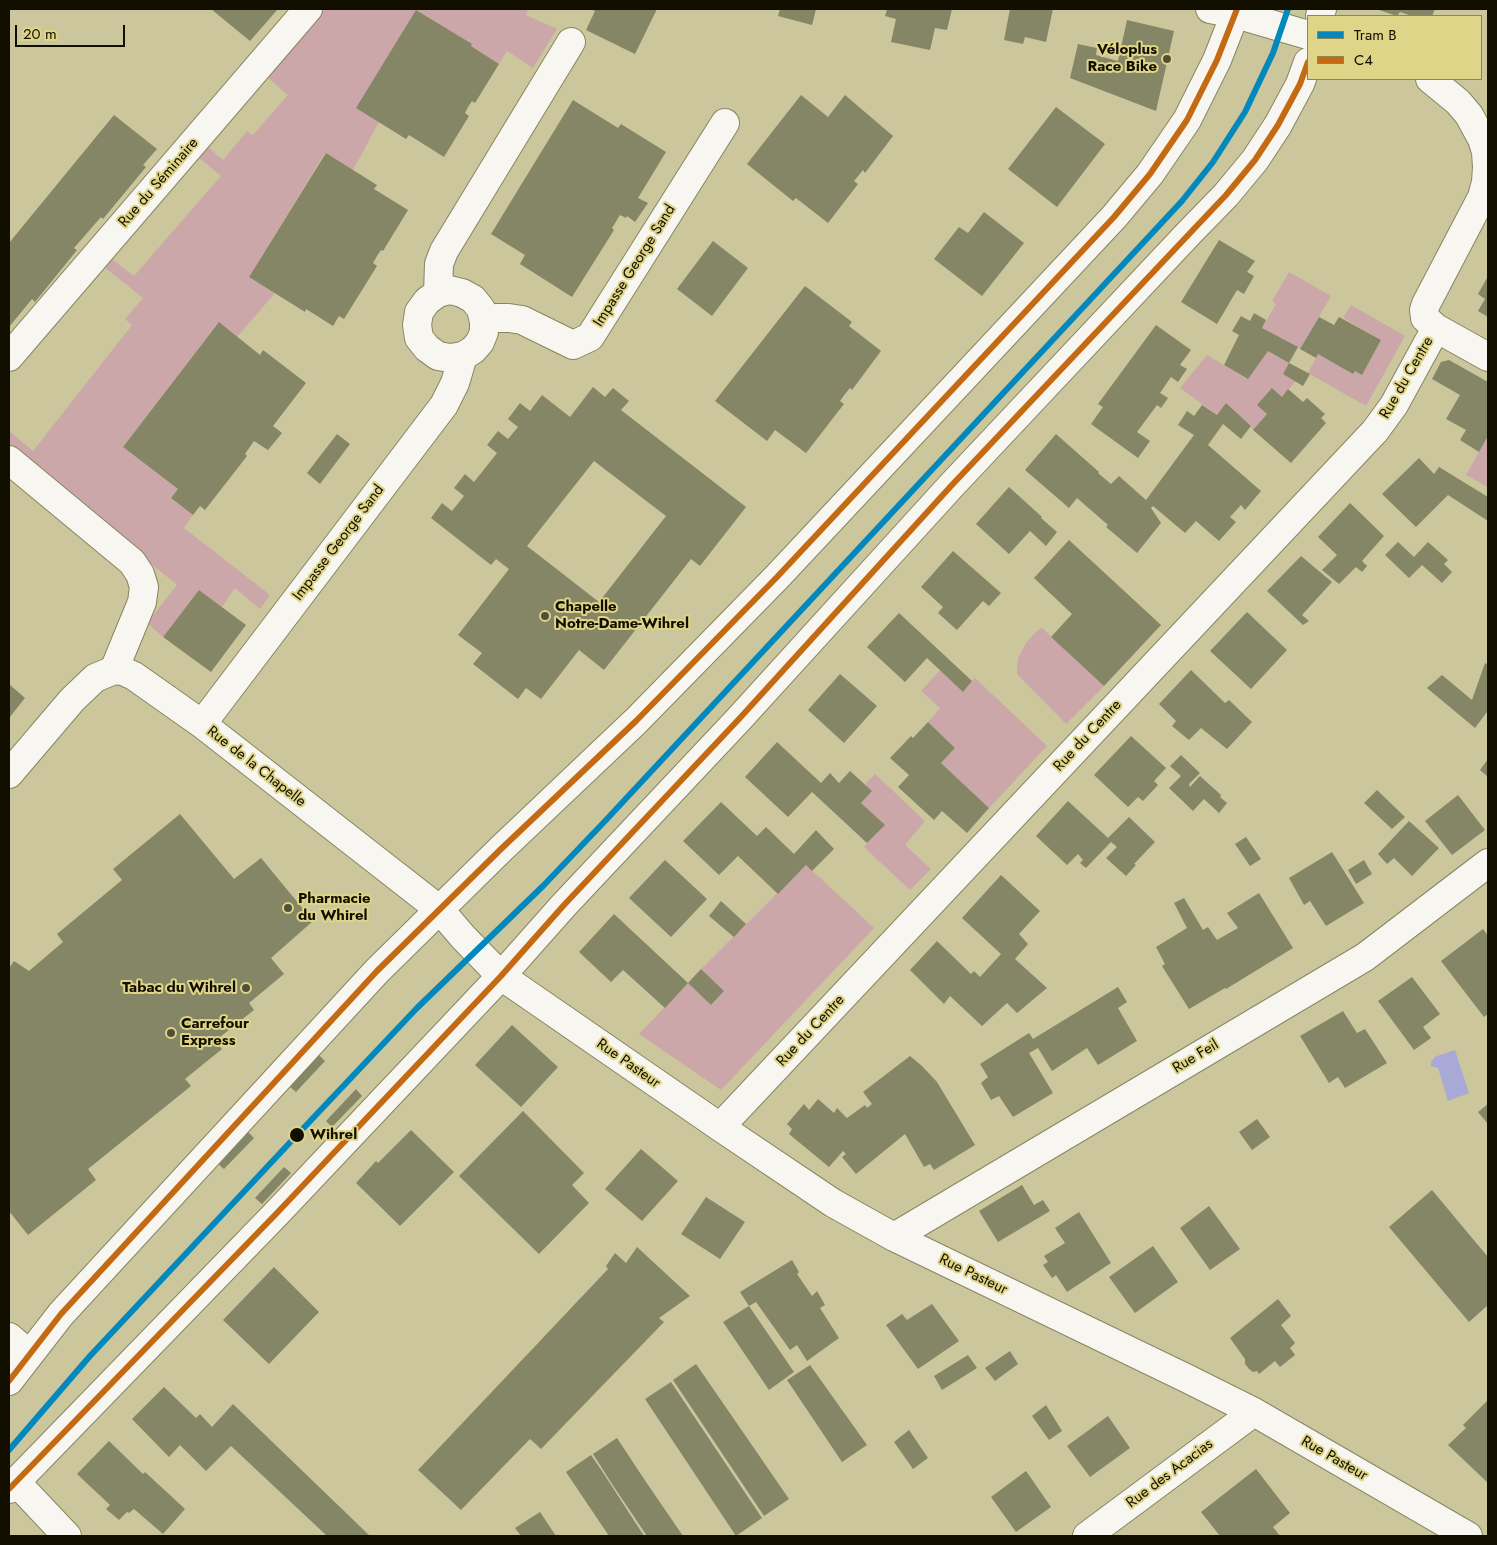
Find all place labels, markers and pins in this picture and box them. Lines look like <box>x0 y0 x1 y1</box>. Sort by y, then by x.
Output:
place label: Véloplus Race Bike <box>1088 41 1157 76</box>
marker: Véloplus Race Bike <box>1161 53 1173 65</box>
place label: Chapelle Notre-Dame-Wihrel <box>555 598 689 633</box>
marker: Chapelle Notre-Dame-Wihrel <box>539 610 551 622</box>
place label: Pharmacie du Whirel <box>298 890 371 925</box>
marker: Pharmacie du Whirel <box>282 902 294 914</box>
place label: Tabac du Wihrel <box>122 979 236 997</box>
marker: Tabac du Wihrel <box>240 982 252 994</box>
place label: Carrefour Express <box>181 1015 249 1050</box>
marker: Carrefour Express <box>165 1027 177 1039</box>
marker: Wihrel <box>288 1126 306 1144</box>
place label: Wihrel <box>310 1126 357 1144</box>

